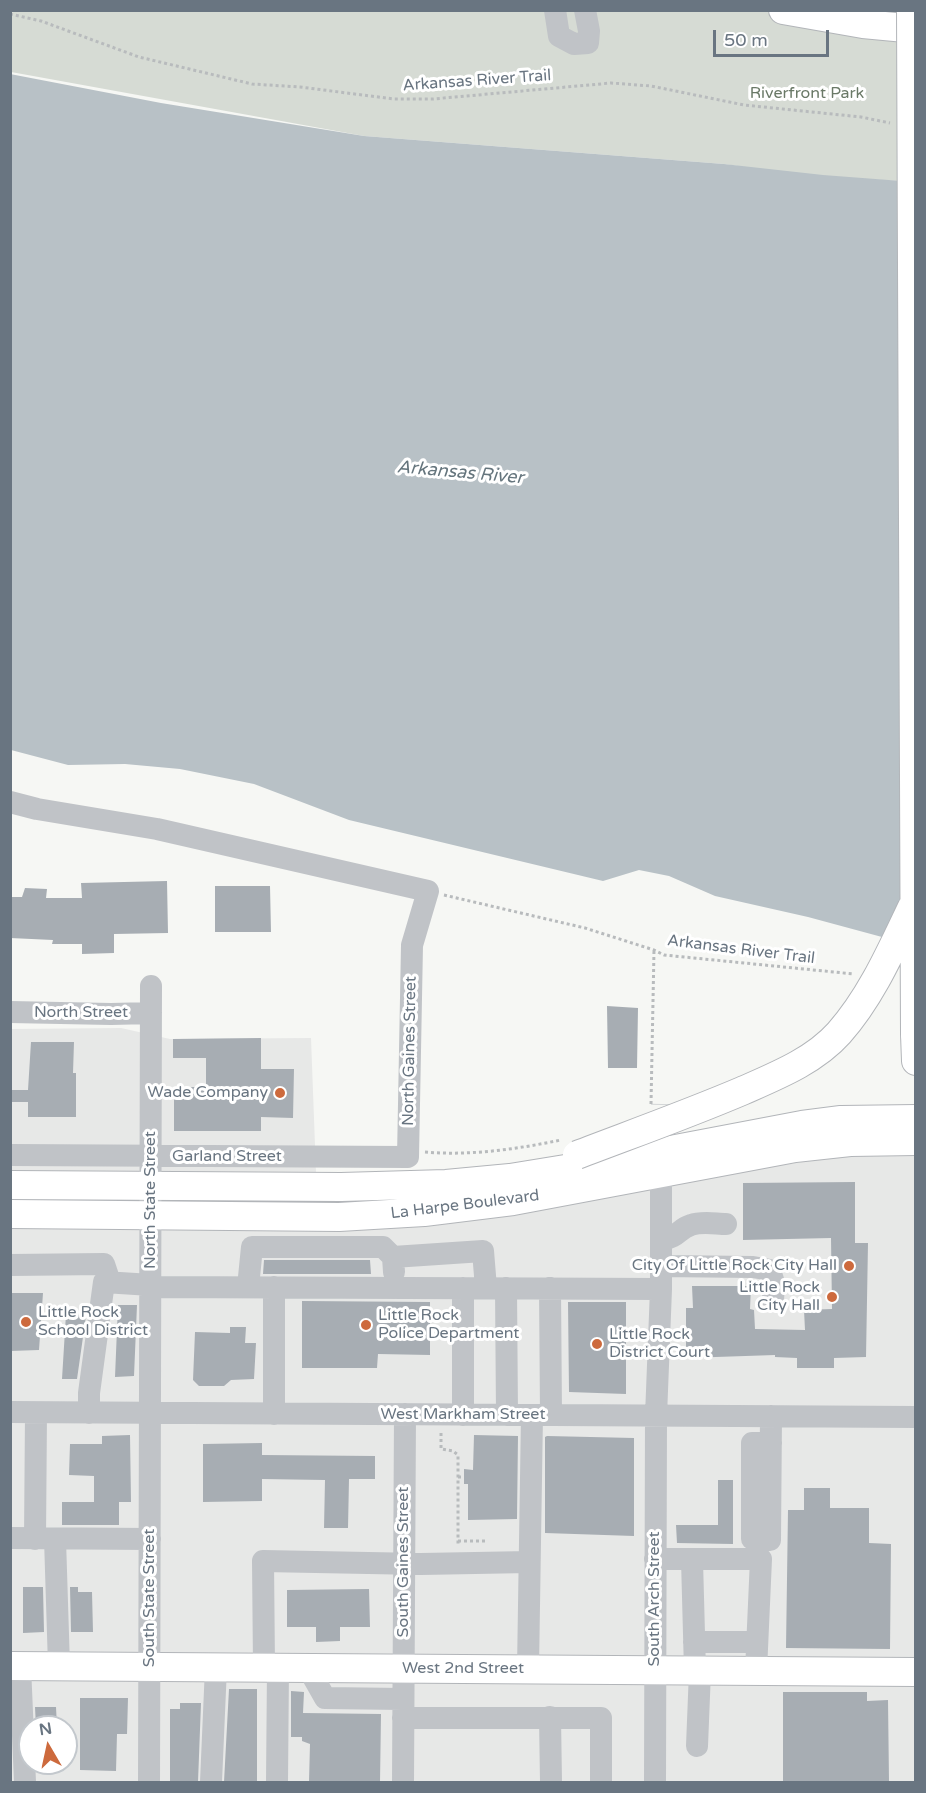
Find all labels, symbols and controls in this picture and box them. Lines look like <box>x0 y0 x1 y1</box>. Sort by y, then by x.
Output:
scale bar <box>716 18 832 56</box>
text: 50 m <box>724 29 768 51</box>
street label: Arkansas River Trail <box>402 66 552 96</box>
park label: Riverfront Park <box>750 84 864 104</box>
water label: Arkansas River <box>396 457 524 489</box>
street label: Arkansas River Trail <box>666 931 816 969</box>
street label: North Gaines Street <box>399 976 421 1126</box>
street label: North Street <box>34 1003 128 1023</box>
place label: Wade Company <box>148 1083 268 1103</box>
marker: Wade Company <box>273 1086 287 1100</box>
street label: North State Street <box>141 1131 161 1269</box>
street label: Garland Street <box>172 1147 282 1167</box>
street label: La Harpe Boulevard <box>390 1186 540 1224</box>
place label: City Of Little Rock City Hall <box>632 1256 837 1276</box>
marker: City Of Little Rock City Hall <box>842 1259 856 1273</box>
place label: Little Rock City Hall <box>739 1278 820 1316</box>
marker: Little Rock City Hall <box>825 1290 839 1304</box>
place label: Little Rock School District <box>38 1303 148 1341</box>
place label: Little Rock Police Department <box>378 1306 519 1344</box>
marker: Little Rock School District <box>19 1315 33 1329</box>
marker: Little Rock Police Department <box>359 1318 373 1332</box>
place label: Little Rock District Court <box>609 1325 710 1363</box>
marker: Little Rock District Court <box>590 1337 604 1351</box>
street label: West Markham Street <box>380 1405 546 1425</box>
street label: South Gaines Street <box>394 1487 414 1637</box>
street label: South State Street <box>140 1529 160 1667</box>
street label: South Arch Street <box>645 1531 665 1667</box>
street label: West 2nd Street <box>402 1659 524 1679</box>
north arrow <box>18 1715 78 1775</box>
text: N <box>38 1718 53 1740</box>

